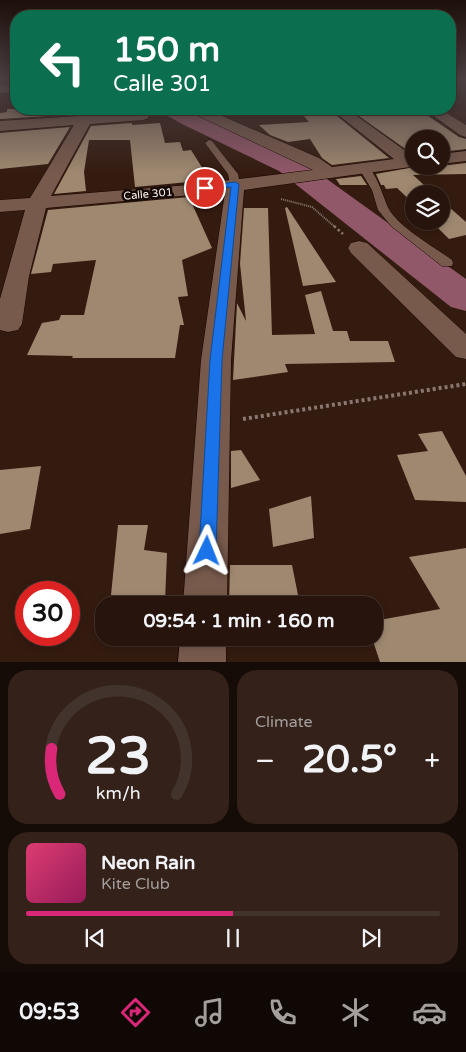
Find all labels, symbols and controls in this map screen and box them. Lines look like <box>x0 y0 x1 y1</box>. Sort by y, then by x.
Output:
text: 150 m <box>113 29 220 71</box>
icon: left <box>30 30 95 95</box>
text: Calle 301 <box>113 71 211 97</box>
map controls <box>405 130 450 230</box>
button: search <box>405 130 450 175</box>
pin <box>184 167 226 209</box>
icon: arrive <box>191 174 219 202</box>
street label: Calle 301 <box>123 185 173 203</box>
button: layers <box>405 185 450 230</box>
position arrow <box>180 524 232 576</box>
speed limit sign: 30 <box>15 581 80 646</box>
text: 09:54 · 1 min · 160 m <box>143 610 335 632</box>
text: Climate <box>255 712 313 732</box>
text: 23 <box>86 725 151 788</box>
text: 20.5° <box>302 737 397 783</box>
text: − <box>255 744 275 778</box>
text: + <box>424 744 440 778</box>
text: km/h <box>96 783 141 804</box>
text: Neon Rain <box>101 852 195 874</box>
text: Kite Club <box>101 874 170 894</box>
icon: previous <box>81 924 109 952</box>
icon: pause <box>219 924 247 952</box>
icon: next <box>357 924 385 952</box>
icon: directions <box>118 995 153 1030</box>
icon: music <box>192 995 227 1030</box>
icon: phone <box>265 995 300 1030</box>
icon: climate <box>338 995 373 1030</box>
icon: car <box>412 995 447 1030</box>
text: 09:53 <box>19 999 80 1025</box>

